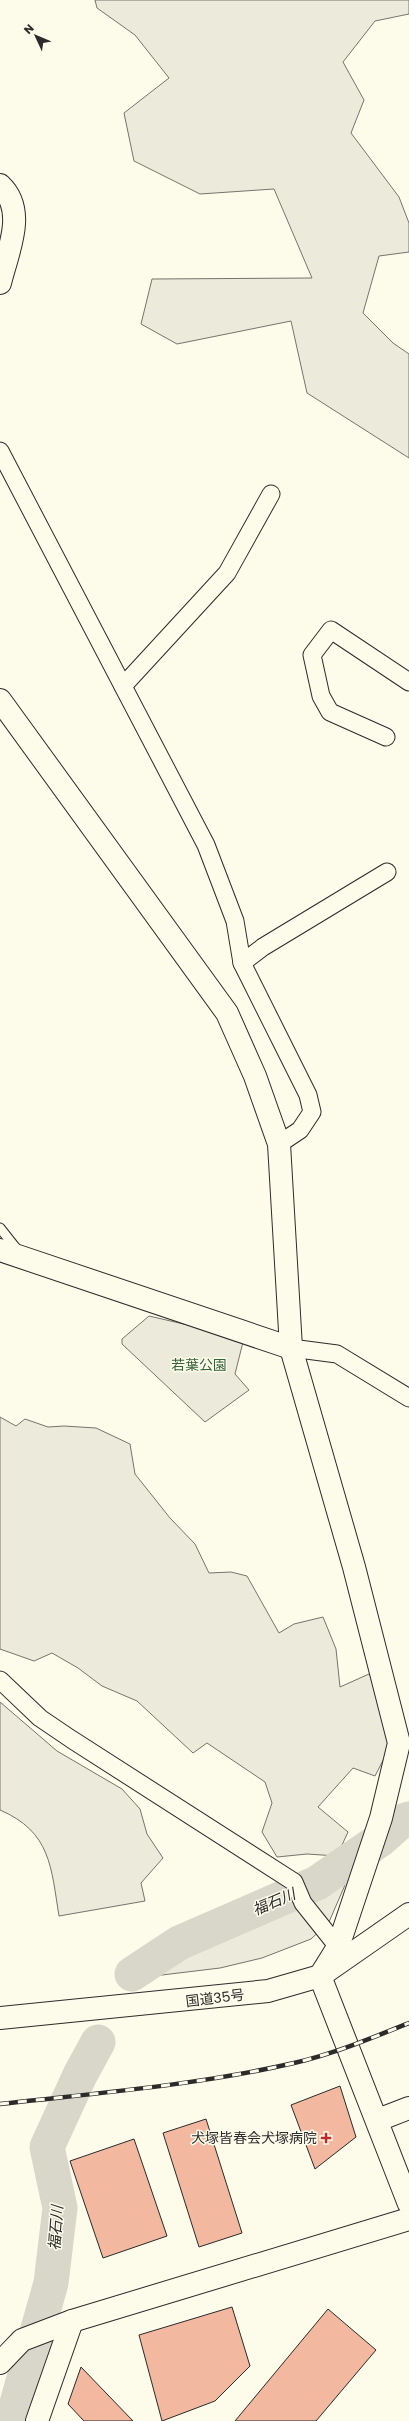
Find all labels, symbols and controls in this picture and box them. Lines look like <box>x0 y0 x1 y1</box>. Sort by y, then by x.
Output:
north arrow <box>16 16 56 56</box>
text: N <box>20 21 37 38</box>
park label: 若葉公園 <box>171 1355 227 1375</box>
water label: 福石川 <box>249 1882 300 1920</box>
street label: 国道35号 <box>184 1984 246 2012</box>
place label: 犬塚皆春会犬塚病院 <box>191 2128 317 2148</box>
marker: 犬塚皆春会犬塚病院 <box>320 2132 332 2144</box>
water label: 福石川 <box>43 2203 68 2251</box>

